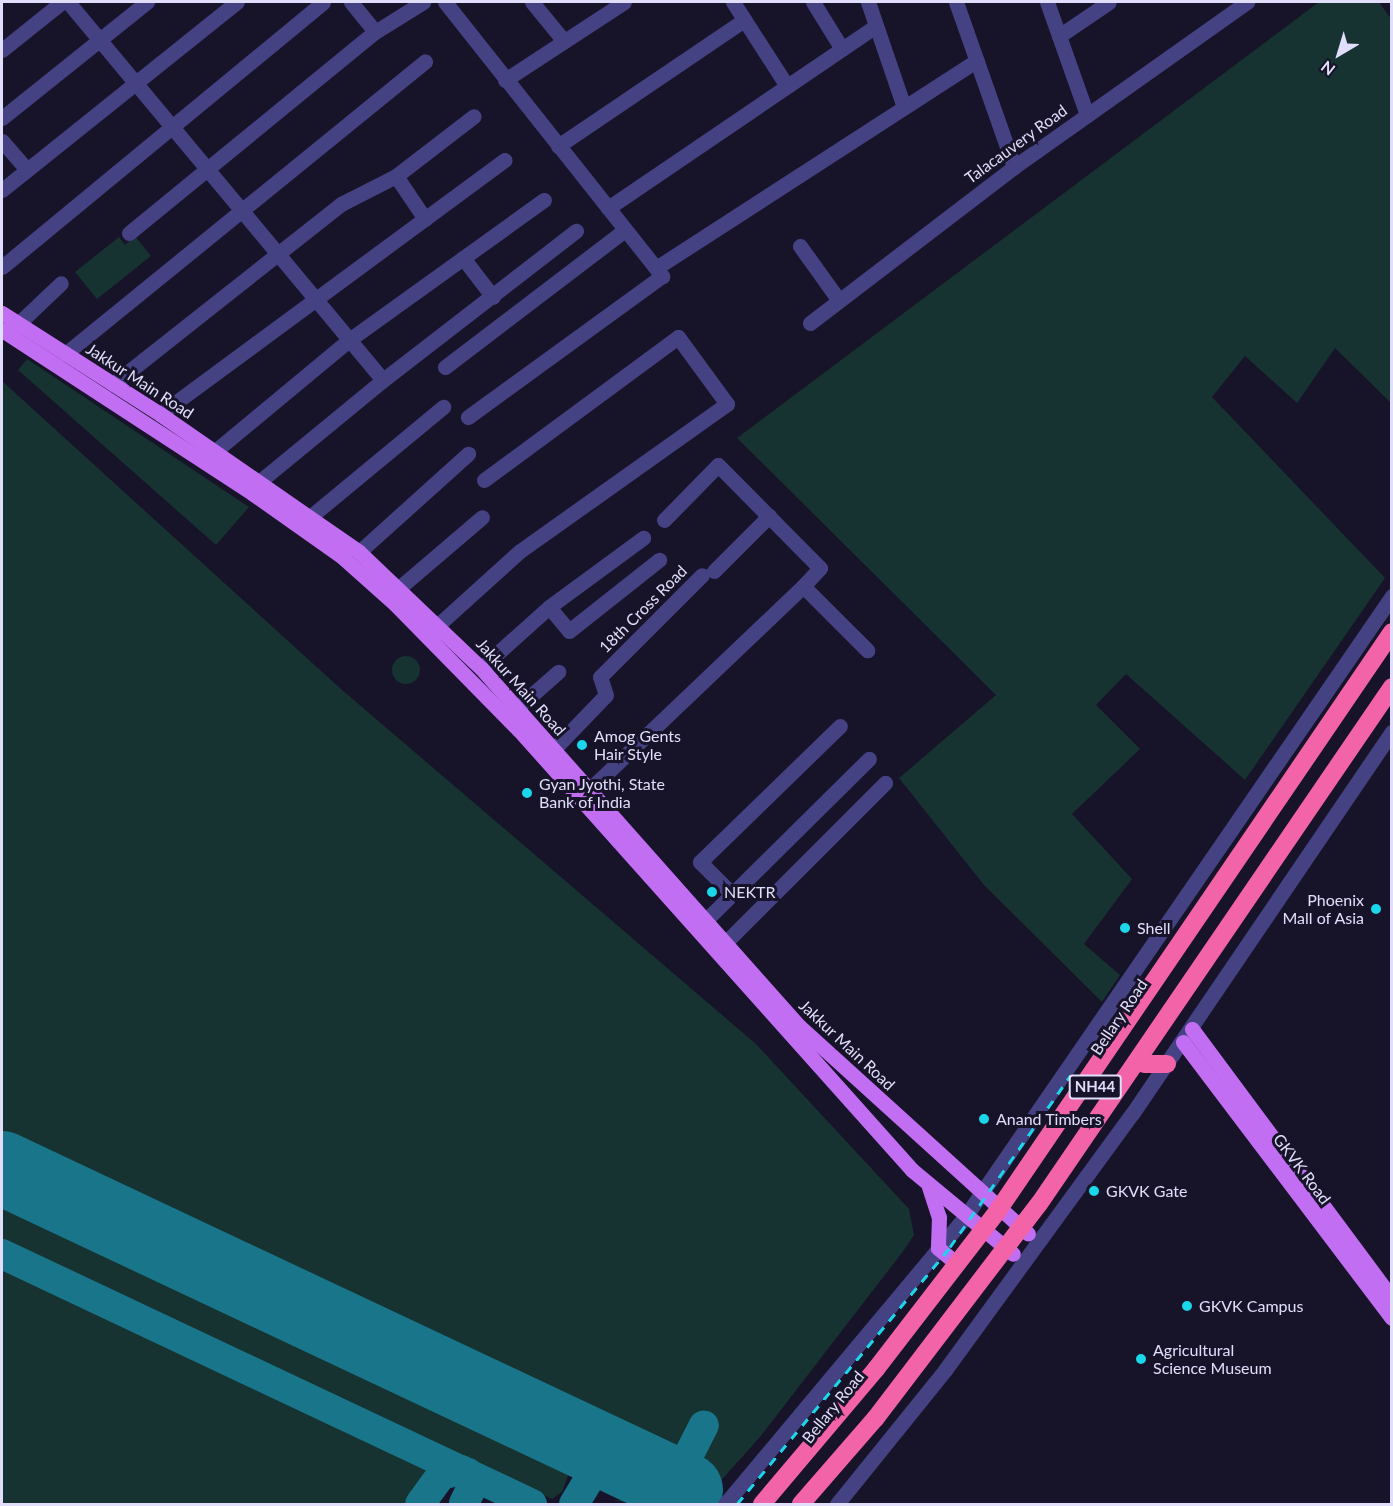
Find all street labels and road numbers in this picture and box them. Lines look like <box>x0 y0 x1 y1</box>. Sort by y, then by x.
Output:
street label: Talacauvery Road <box>961 100 1071 188</box>
street label: Jakkur Main Road <box>83 339 197 423</box>
street label: 18th Cross Road <box>595 561 691 657</box>
street label: Jakkur Main Road <box>472 634 570 740</box>
street label: Bellary Road <box>1086 975 1152 1059</box>
street label: Jakkur Main Road <box>795 996 899 1094</box>
road number: NH44 <box>1068 1075 1122 1099</box>
street label: GKVK Road <box>1269 1130 1335 1208</box>
street label: Bellary Road <box>798 1367 868 1447</box>

